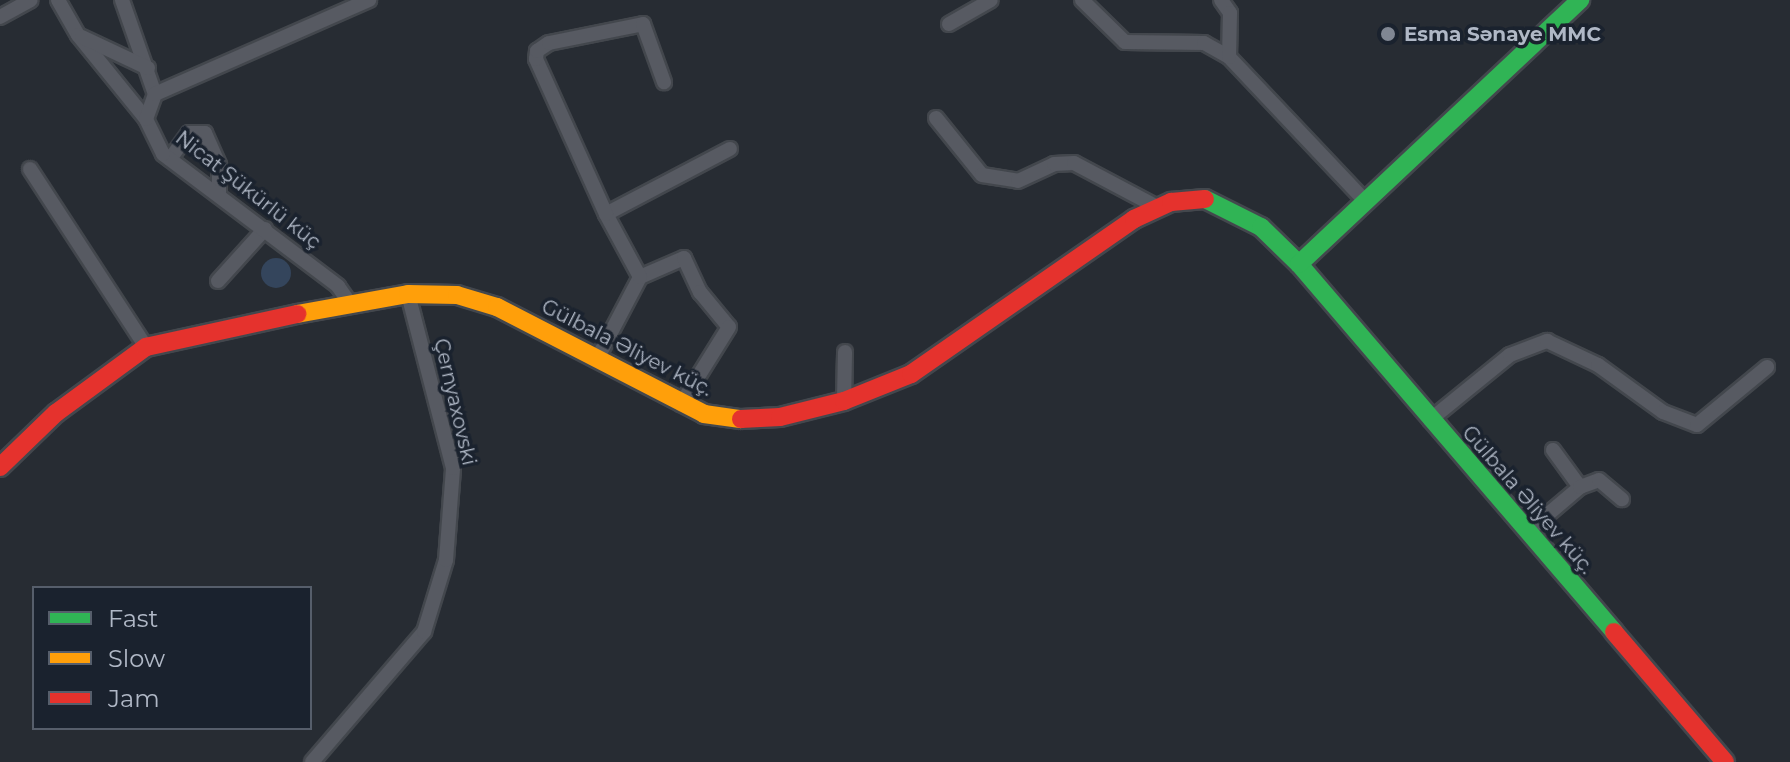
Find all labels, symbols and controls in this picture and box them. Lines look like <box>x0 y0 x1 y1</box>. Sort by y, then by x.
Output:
place label: Esma Sənaye MMC <box>1404 22 1601 46</box>
marker: Esma Sənaye MMC <box>1379 25 1397 43</box>
street label: Nicat Şükürlü küç <box>171 126 325 254</box>
street label: Gülbala Əliyev küç. <box>538 294 716 402</box>
street label: Çernyaxovski <box>429 336 481 468</box>
street label: Gülbala Əliyev küç. <box>1457 421 1599 579</box>
legend <box>32 586 312 730</box>
text: Fast <box>108 604 158 633</box>
text: Slow <box>108 644 165 673</box>
text: Jam <box>108 684 160 713</box>

